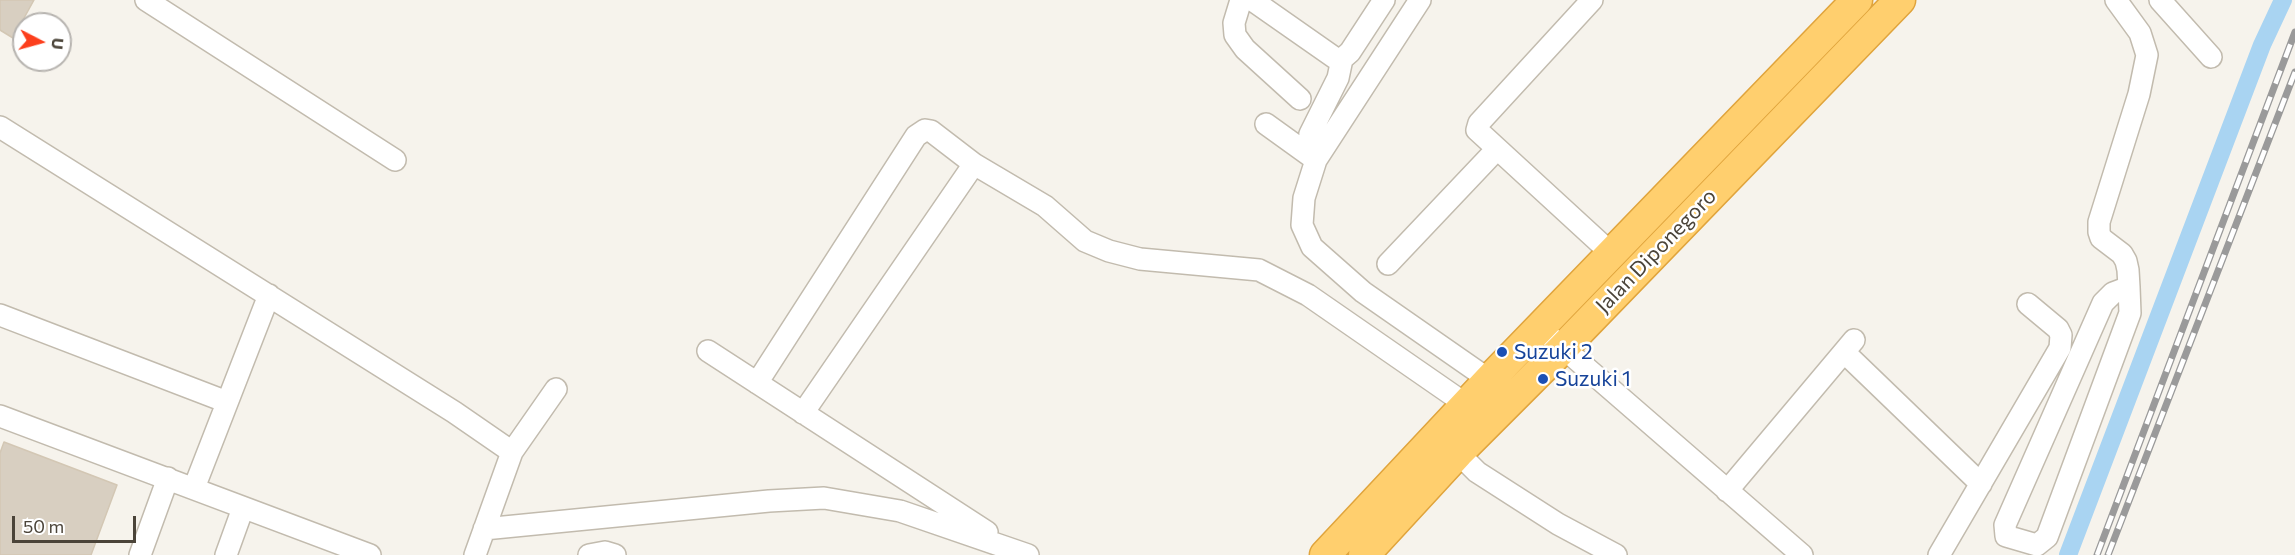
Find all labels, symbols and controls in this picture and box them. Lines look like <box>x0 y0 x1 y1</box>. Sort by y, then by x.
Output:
north arrow <box>12 12 72 72</box>
text: U <box>48 37 68 51</box>
street label: Jalan Diponegoro <box>1590 184 1722 318</box>
place label: Suzuki 2 <box>1514 339 1593 365</box>
marker: Suzuki 2 <box>1495 345 1509 359</box>
place label: Suzuki 1 <box>1555 366 1631 392</box>
marker: Suzuki 1 <box>1536 372 1550 386</box>
scale bar <box>15 504 140 542</box>
text: 50 m <box>23 515 64 537</box>

